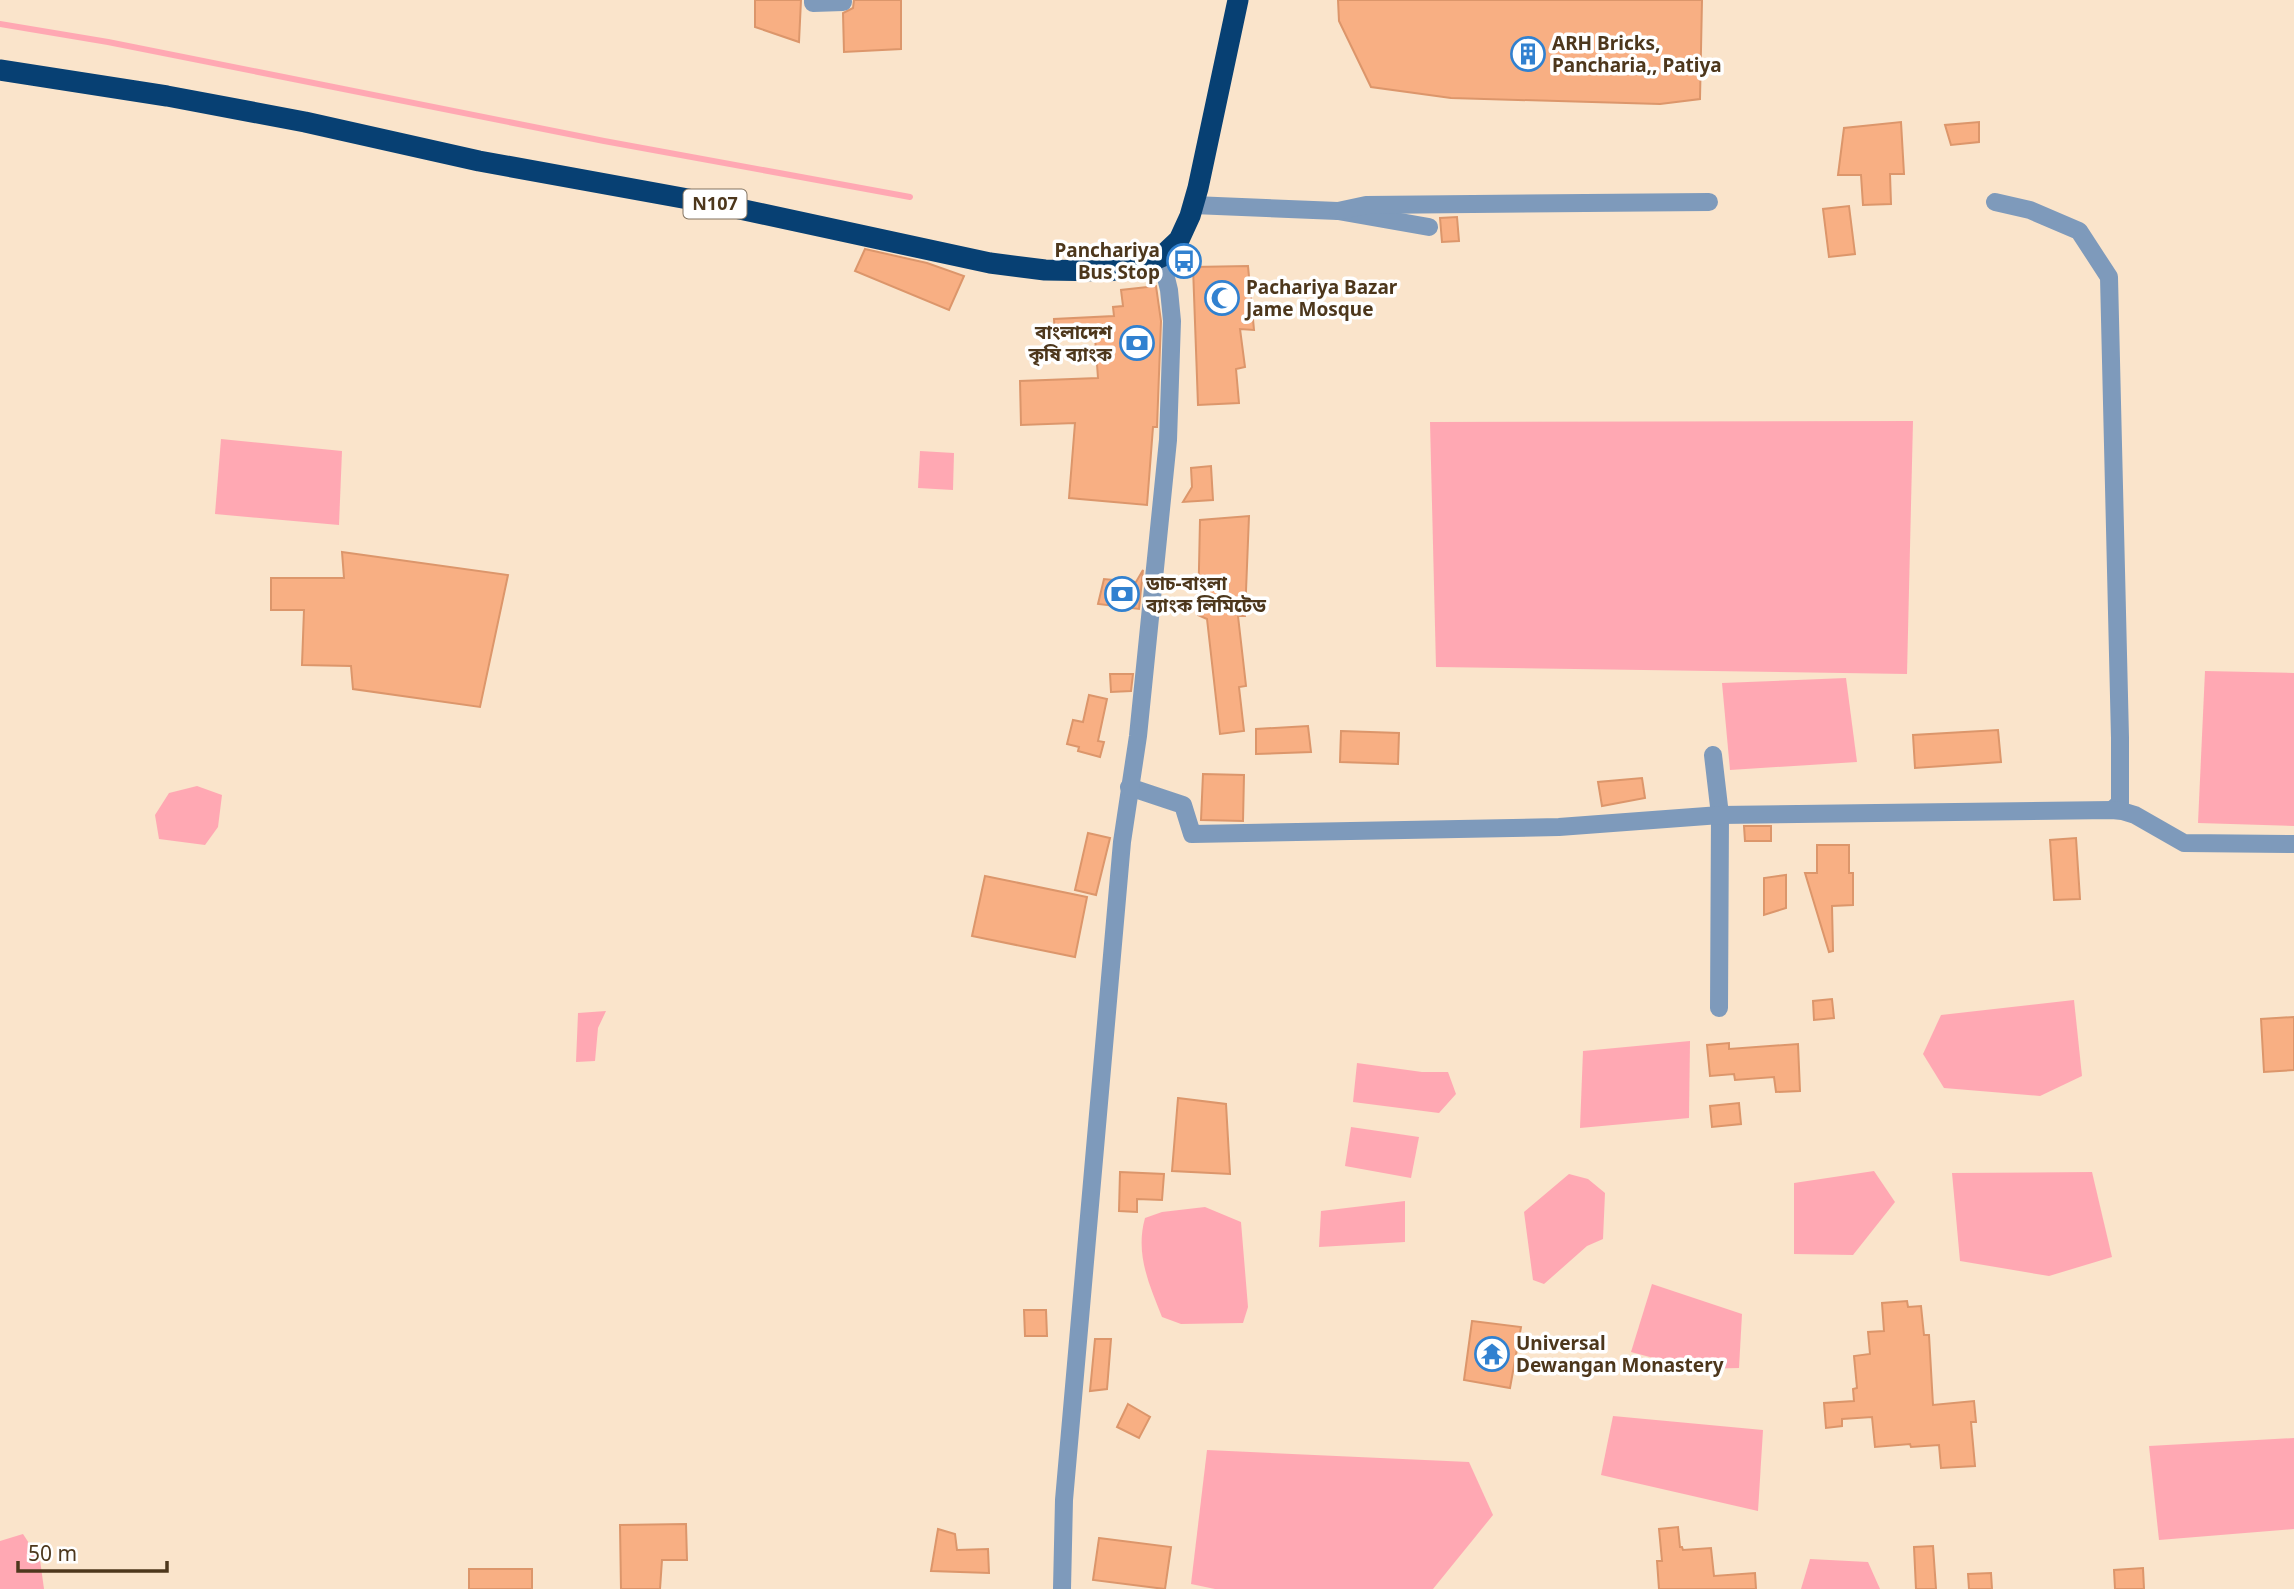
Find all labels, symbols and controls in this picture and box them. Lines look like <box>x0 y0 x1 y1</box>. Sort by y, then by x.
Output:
place label: ARH Bricks, Pancharia,, Patiya <box>1552 30 1722 78</box>
building icon: ARH Bricks, Pancharia,, Patiya <box>1509 35 1547 73</box>
road number: N107 <box>684 190 746 218</box>
place label: Panchariya Bus Stop <box>1055 237 1160 285</box>
bus stop icon: Panchariya Bus Stop <box>1165 242 1203 280</box>
place label: Pachariya Bazar Jame Mosque <box>1244 274 1398 322</box>
mosque icon: Pachariya Bazar Jame Mosque <box>1203 279 1241 317</box>
place label: বাংলাদেশ কৃষি ব্যাংক <box>1027 319 1113 367</box>
bank icon: বাংলাদেশ কৃষি ব্যাংক <box>1118 324 1156 362</box>
place label: ডাচ-বাংলা ব্যাংক লিমিটেড <box>1145 570 1266 618</box>
bank icon: ডাচ-বাংলা ব্যাংক লিমিটেড <box>1103 575 1141 613</box>
place label: Universal Dewangan Monastery <box>1516 1330 1724 1378</box>
temple icon: Universal Dewangan Monastery <box>1473 1335 1511 1373</box>
scale bar <box>18 1530 166 1574</box>
text: 50 m <box>28 1539 77 1567</box>

